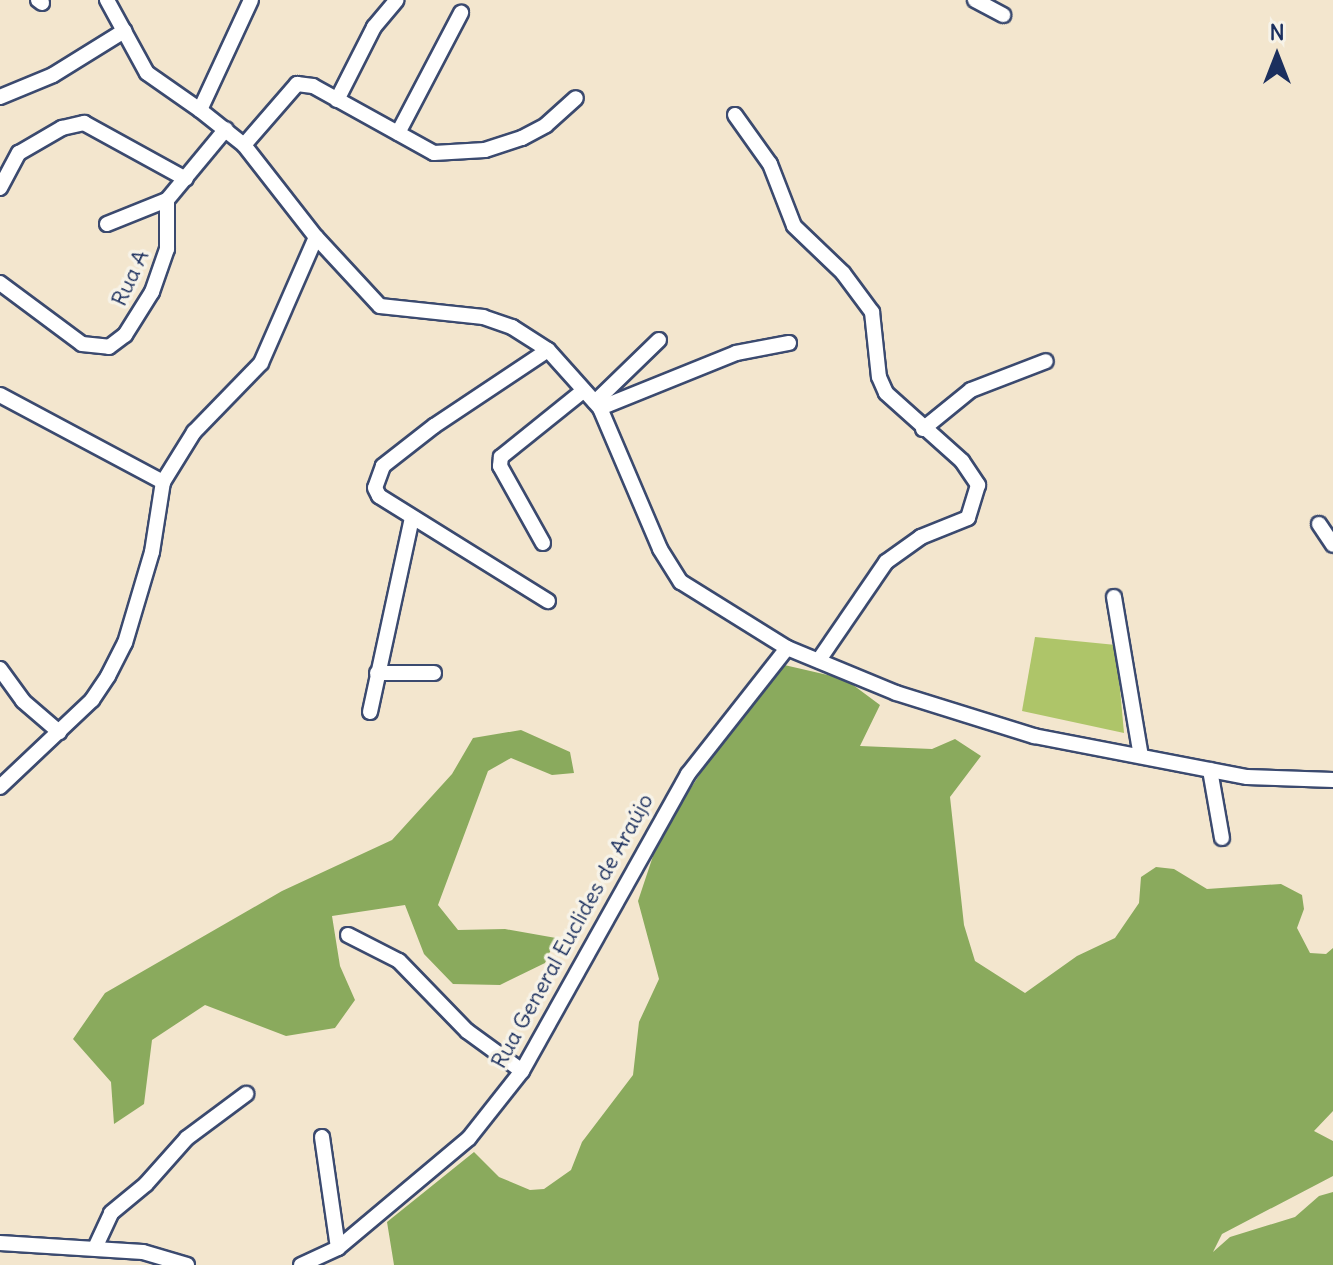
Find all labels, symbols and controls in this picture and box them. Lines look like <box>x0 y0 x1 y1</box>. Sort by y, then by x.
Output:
north arrow <box>1237 16 1317 96</box>
text: N <box>1269 18 1285 46</box>
street label: Rua A <box>106 246 154 310</box>
street label: Rua General Euclides de Araújo <box>485 789 659 1073</box>

